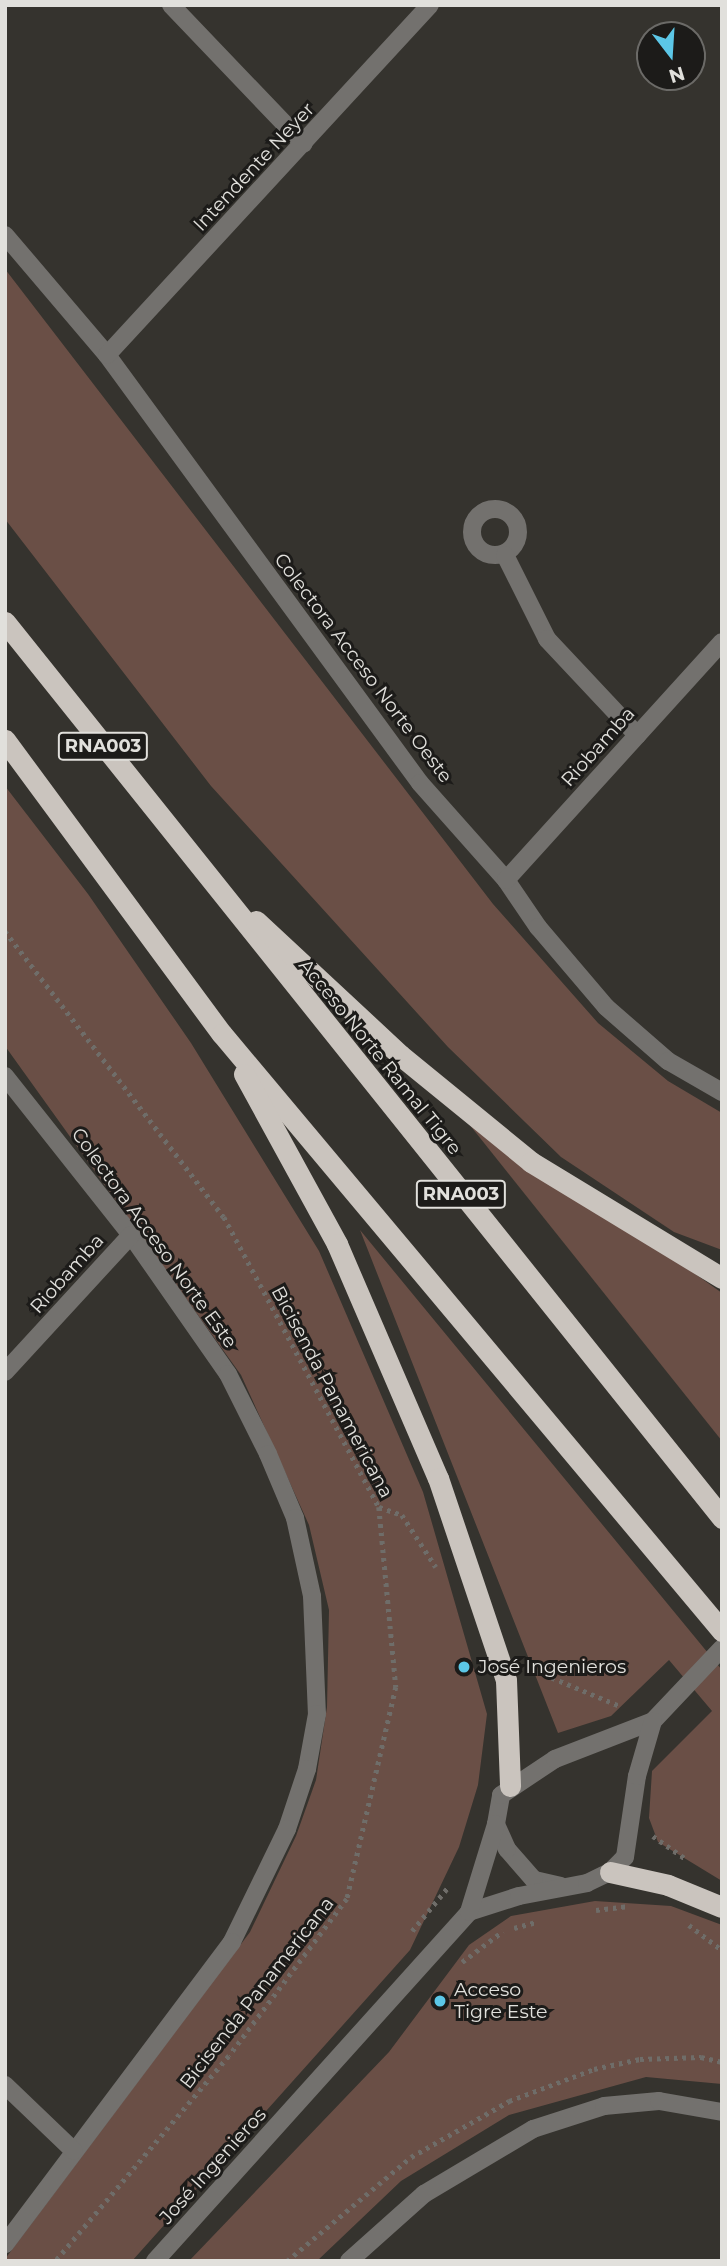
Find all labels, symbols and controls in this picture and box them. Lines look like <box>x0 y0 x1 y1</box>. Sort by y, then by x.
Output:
north arrow <box>636 21 706 91</box>
text: N <box>666 61 687 88</box>
street label: Intendente Neyer <box>189 98 319 236</box>
street label: Colectora Acceso Norte Oeste <box>269 549 457 787</box>
street label: Riobamba <box>556 703 640 791</box>
road number: RNA003 <box>57 732 148 760</box>
street label: Acceso Norte Ramal Tigre <box>294 954 466 1160</box>
street label: Colectora Acceso Norte Este <box>66 1123 242 1353</box>
road number: RNA003 <box>416 1180 506 1209</box>
street label: Riobamba <box>25 1230 109 1318</box>
street label: Bicisenda Panamericana <box>266 1282 398 1502</box>
place label: José Ingenieros <box>478 1656 626 1678</box>
marker: José Ingenieros <box>456 1659 472 1675</box>
street label: Bicisenda Panamericana <box>175 1893 339 2093</box>
place label: Acceso Tigre Este <box>454 1979 548 2023</box>
marker: Acceso Tigre Este <box>432 1993 448 2009</box>
street label: José Ingenieros <box>155 2103 271 2229</box>

